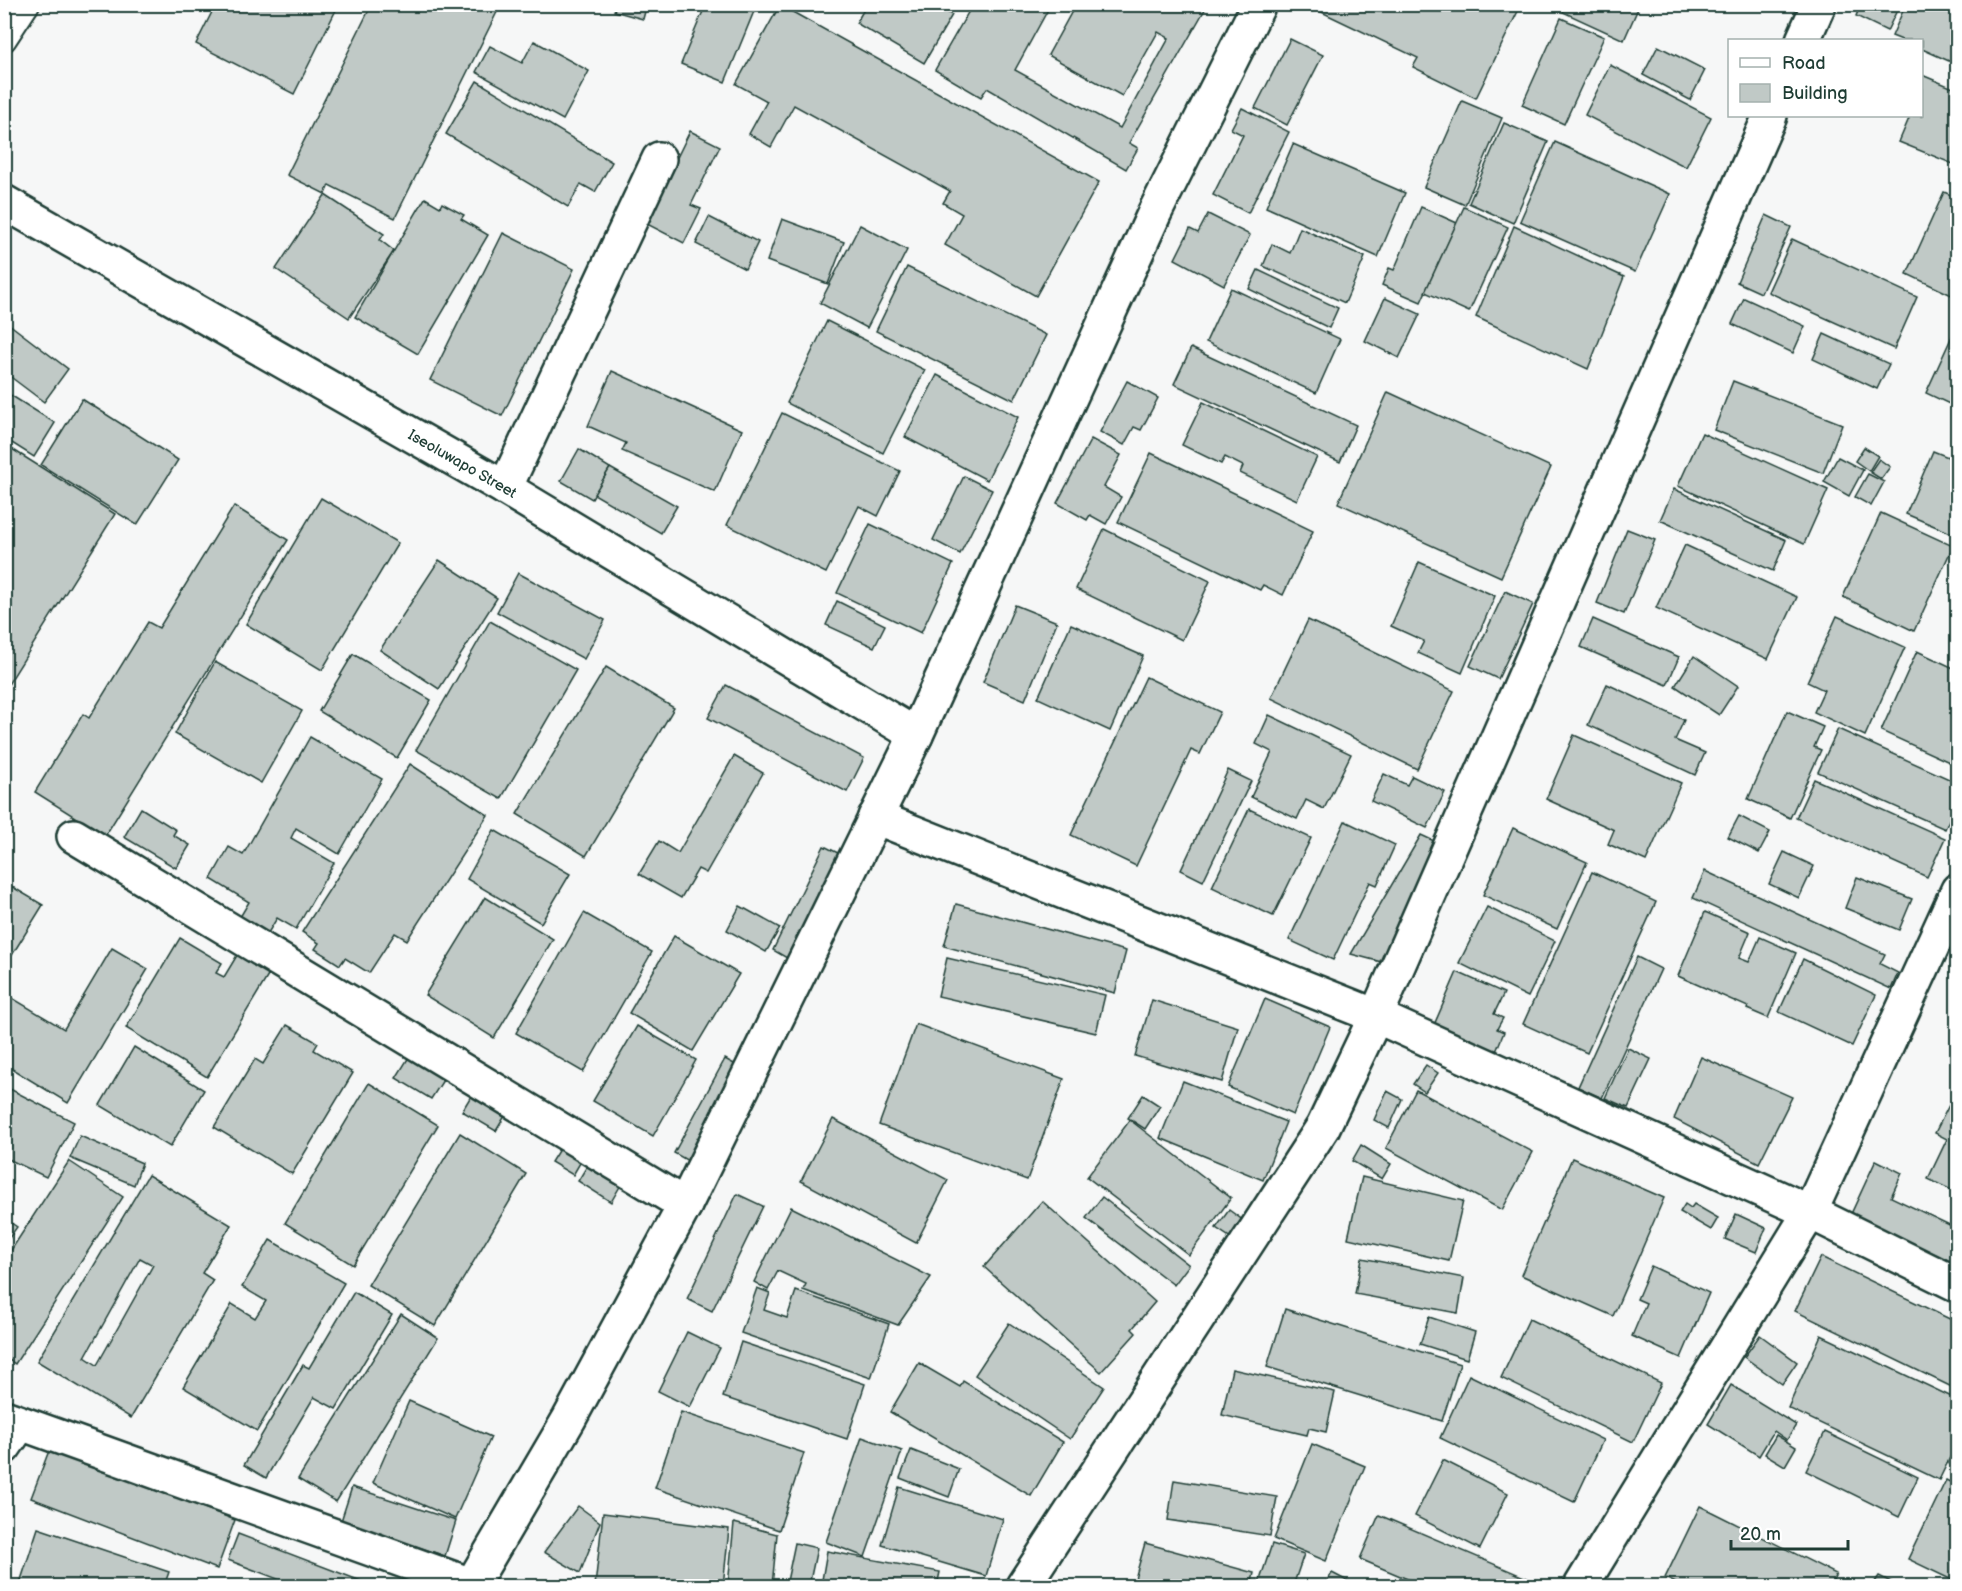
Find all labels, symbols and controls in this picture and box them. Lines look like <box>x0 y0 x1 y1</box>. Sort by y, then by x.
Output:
legend <box>1728 39 1923 117</box>
text: Road <box>1782 53 1826 74</box>
text: Building <box>1782 83 1848 104</box>
street label: Iseoluwapo Street <box>405 426 520 503</box>
scale bar <box>1731 1513 1848 1551</box>
text: 20 m <box>1740 1524 1781 1545</box>

